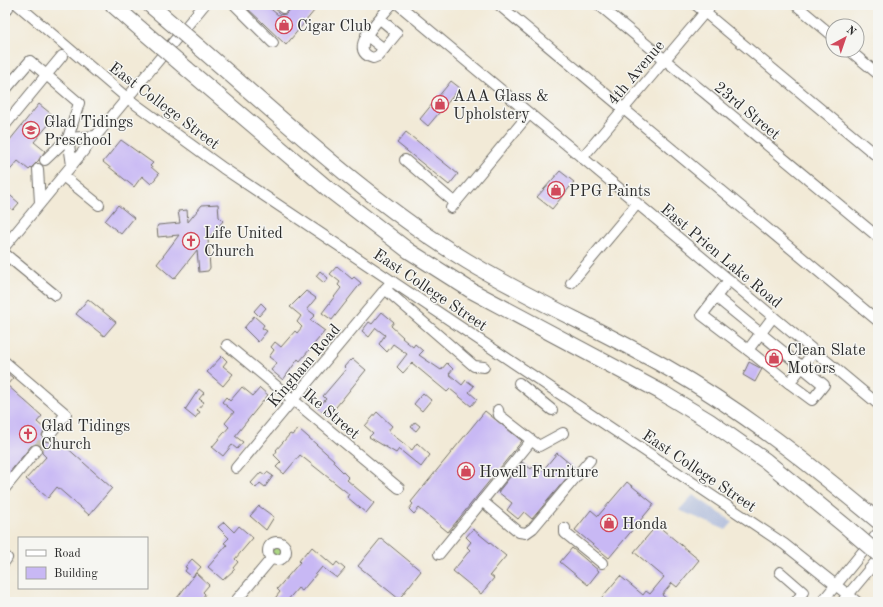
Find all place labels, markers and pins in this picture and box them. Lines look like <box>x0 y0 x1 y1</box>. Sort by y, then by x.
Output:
shop icon: Cigar Club <box>274 15 294 35</box>
place label: Cigar Club <box>297 19 371 35</box>
place label: AAA Glass & Upholstery <box>453 89 549 123</box>
shop icon: AAA Glass & Upholstery <box>430 94 450 114</box>
place label: Glad Tidings Preschool <box>44 115 133 149</box>
school or university icon: Glad Tidings Preschool <box>21 120 41 140</box>
shop icon: PPG Paints <box>546 180 566 200</box>
place label: PPG Paints <box>569 184 650 200</box>
place label: Life United Church <box>204 226 283 260</box>
church icon: Life United Church <box>181 231 201 251</box>
place label: Clean Slate Motors <box>787 343 866 377</box>
shop icon: Clean Slate Motors <box>764 348 784 368</box>
place label: Glad Tidings Church <box>41 419 130 453</box>
church icon: Glad Tidings Church <box>18 424 38 444</box>
shop icon: Howell Furniture <box>456 461 476 481</box>
place label: Howell Furniture <box>479 465 598 481</box>
shop icon: Honda <box>599 513 619 533</box>
place label: Honda <box>622 517 668 533</box>

